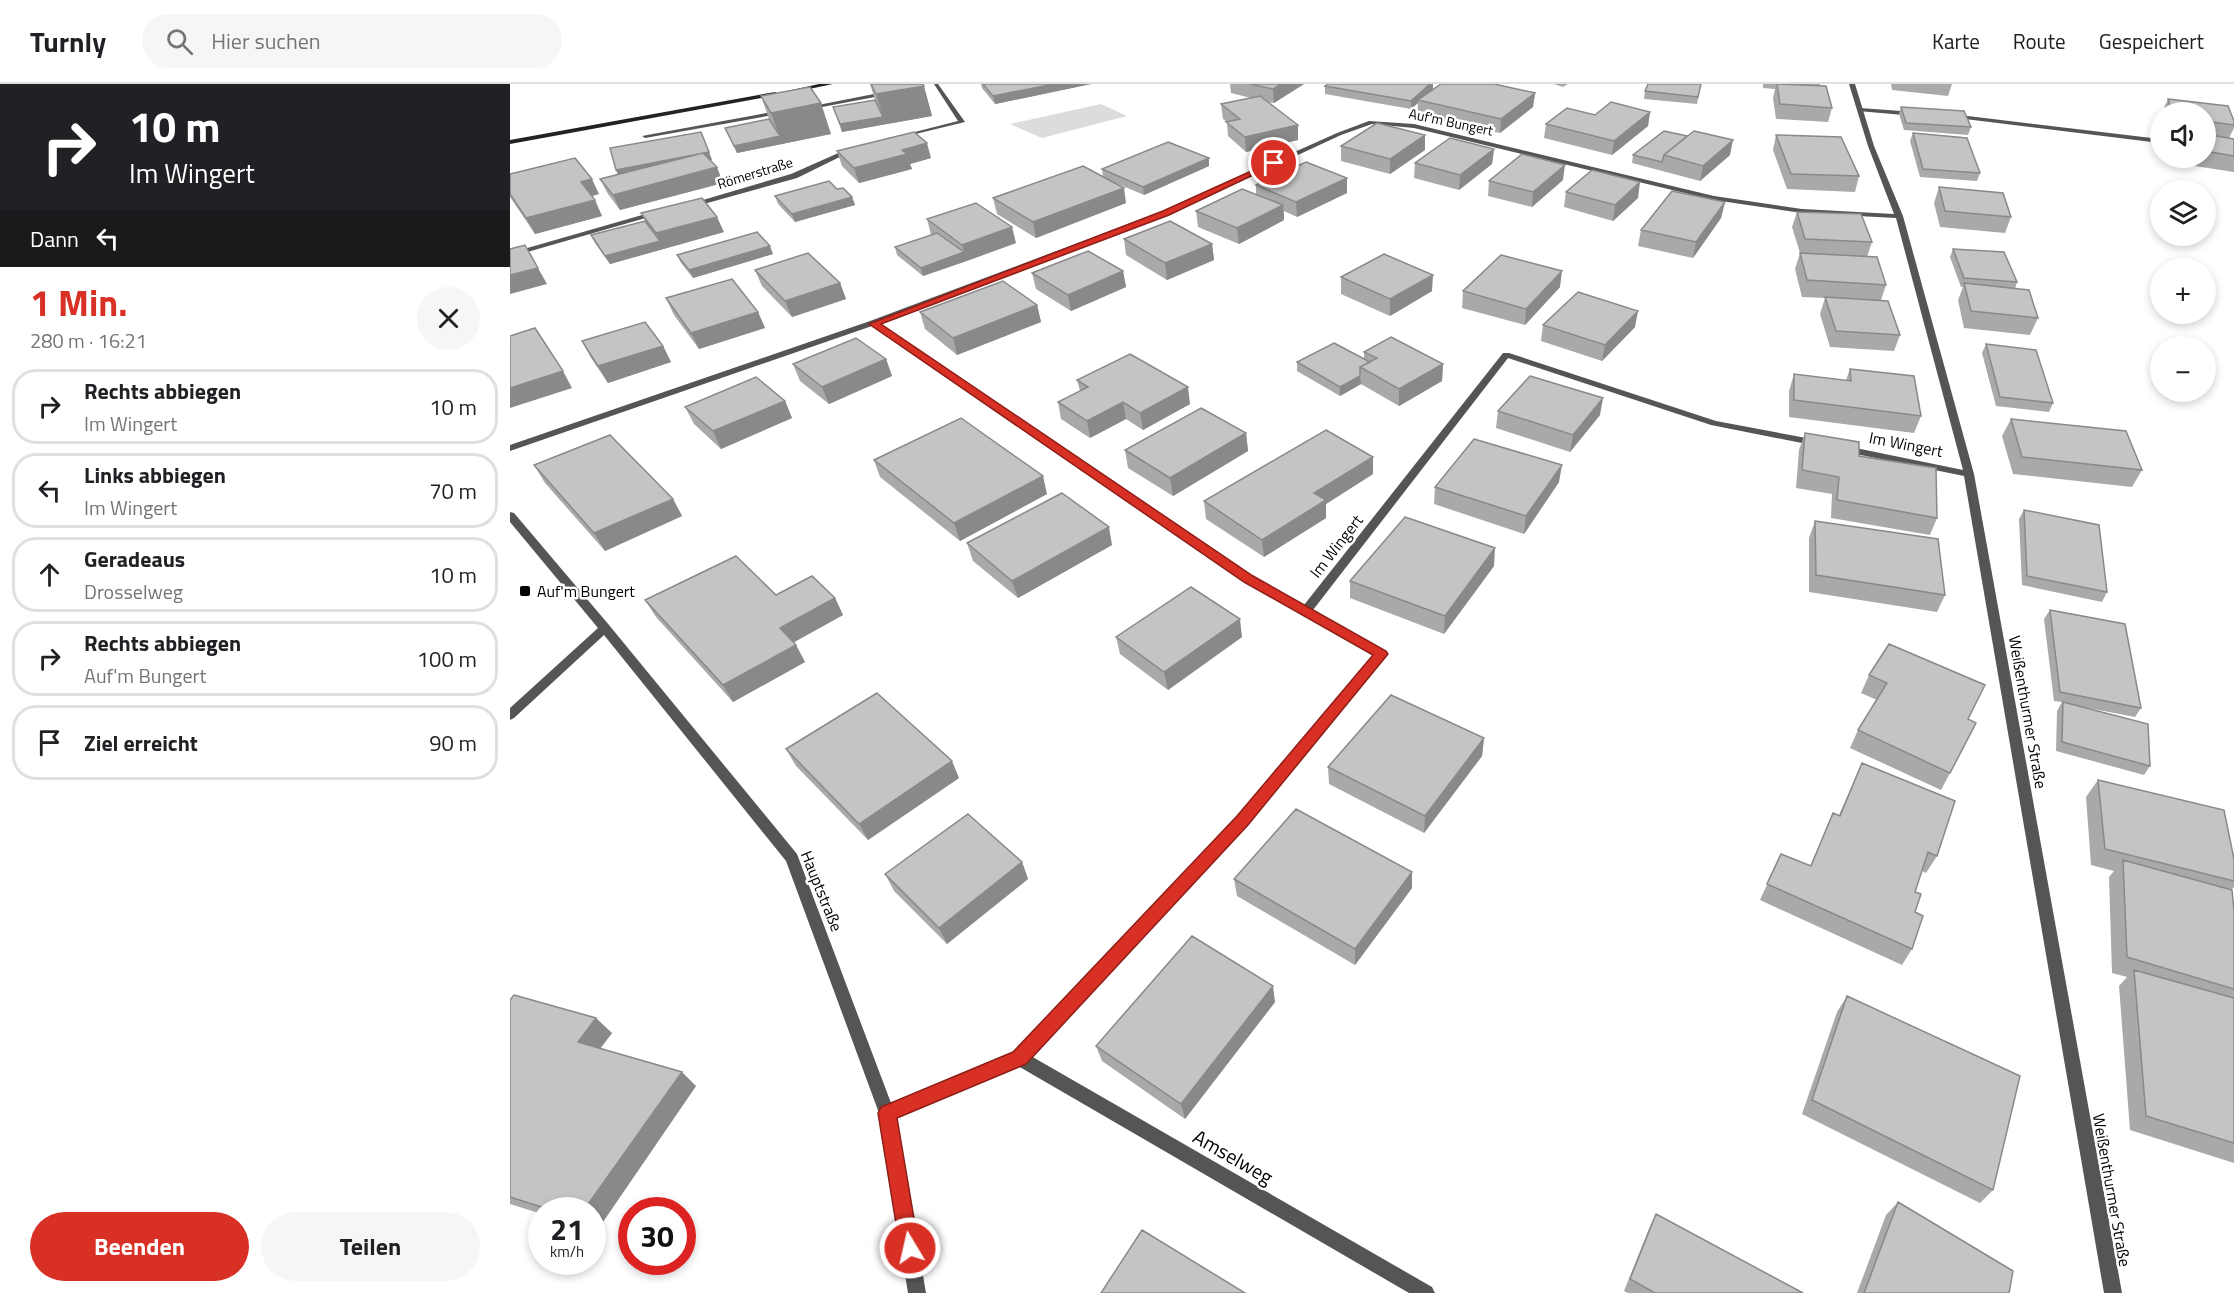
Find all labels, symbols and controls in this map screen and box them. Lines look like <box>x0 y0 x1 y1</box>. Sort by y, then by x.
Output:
search box <box>142 14 562 68</box>
text: Turnly <box>30 20 106 63</box>
text: Hier suchen <box>211 24 321 58</box>
icon: search <box>163 25 196 58</box>
text: Karte <box>1932 25 1980 57</box>
text: Route <box>2013 25 2066 57</box>
text: Gespeichert <box>2099 25 2204 57</box>
text: 10 m <box>129 94 221 158</box>
street label: Auf'm Bungert <box>1407 102 1495 141</box>
map controls <box>2150 102 2216 402</box>
button: sound <box>2150 102 2216 168</box>
icon: right <box>30 108 108 186</box>
pin <box>1248 137 1299 188</box>
icon: arrive <box>1257 146 1290 179</box>
street label: Römerstraße <box>715 151 795 194</box>
text: Im Wingert <box>129 152 255 193</box>
button: layers <box>2150 180 2216 246</box>
text: Dann <box>30 222 79 256</box>
icon: left <box>91 222 124 255</box>
button: + <box>2150 258 2216 324</box>
text: 1 Min. <box>30 275 127 330</box>
button: close <box>417 287 480 350</box>
text: 280 m · 16:21 <box>30 325 147 356</box>
button: − <box>2150 336 2216 402</box>
text: Rechts abbiegen <box>84 374 241 408</box>
icon: right <box>33 390 66 423</box>
text: 10 m <box>429 390 477 424</box>
text: Im Wingert <box>84 408 177 439</box>
street label: Im Wingert <box>1867 425 1945 463</box>
text: Links abbiegen <box>84 458 226 492</box>
icon: left <box>33 474 66 507</box>
text: 70 m <box>429 474 477 508</box>
text: Im Wingert <box>84 492 177 523</box>
street label: Im Wingert <box>1304 509 1369 583</box>
text: Geradeaus <box>84 542 185 576</box>
icon: ahead <box>33 558 66 591</box>
text: 10 m <box>429 558 477 592</box>
text: Drosselweg <box>84 576 183 607</box>
place label: Auf'm Bungert <box>537 579 635 603</box>
marker: Auf'm Bungert <box>518 584 532 598</box>
text: Rechts abbiegen <box>84 626 241 660</box>
street label: Weißenthurmer Straße <box>2003 634 2053 790</box>
icon: right <box>33 642 66 675</box>
text: 100 m <box>417 642 477 676</box>
text: Auf'm Bungert <box>84 660 206 691</box>
icon: arrive <box>33 726 66 759</box>
text: Ziel erreicht <box>84 726 198 760</box>
text: 90 m <box>429 726 477 760</box>
street label: Hauptstraße <box>795 847 849 935</box>
street label: Weißenthurmer Straße <box>2087 1112 2137 1268</box>
street label: Amselweg <box>1187 1121 1279 1192</box>
speed limit sign: 30 <box>618 1197 696 1275</box>
text: 21 <box>550 1206 584 1252</box>
button: Beenden <box>30 1212 249 1281</box>
button: Teilen <box>261 1212 480 1281</box>
position arrow <box>878 1216 942 1280</box>
text: km/h <box>550 1240 584 1263</box>

